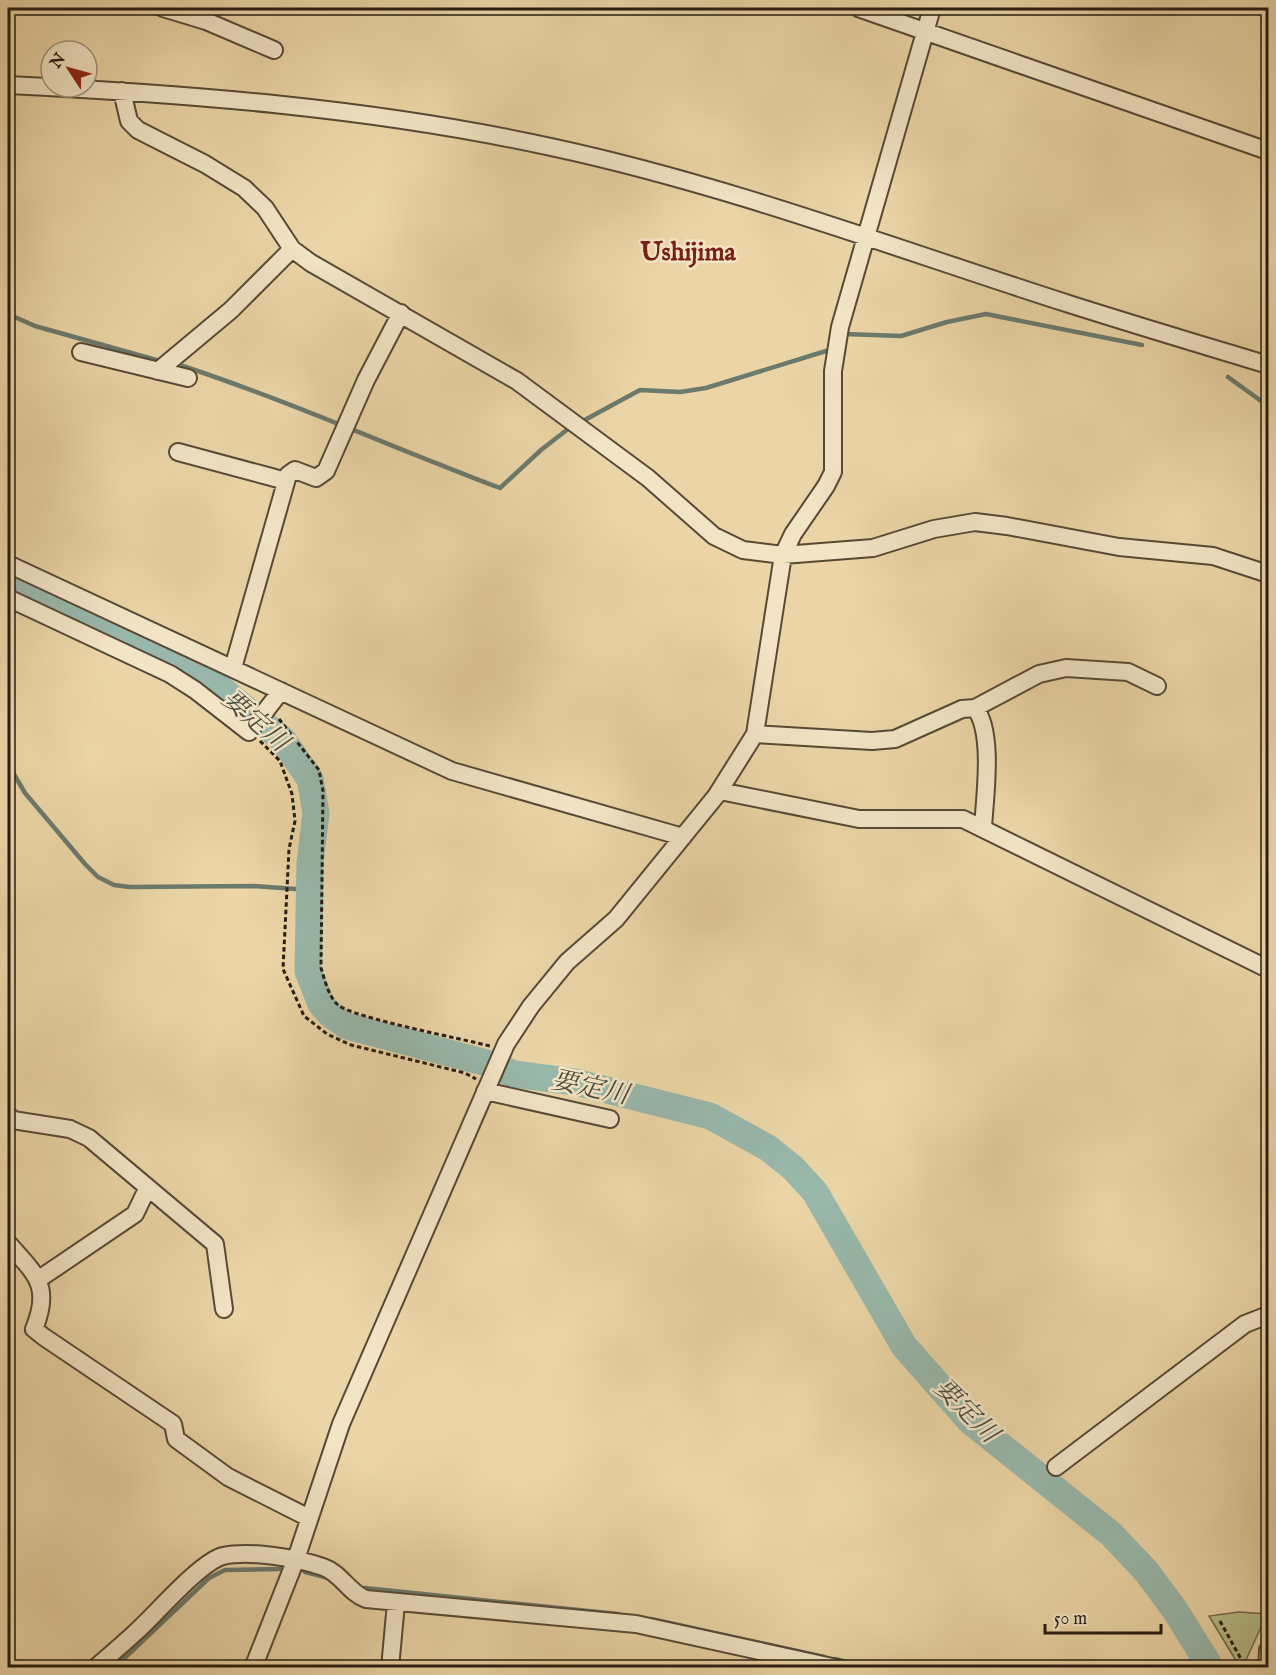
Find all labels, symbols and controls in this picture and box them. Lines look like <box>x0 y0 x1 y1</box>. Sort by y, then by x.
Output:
north arrow <box>39 39 99 99</box>
text: N <box>46 50 71 74</box>
district label: Ushijima <box>639 236 737 269</box>
water label: 要定川 <box>215 683 298 761</box>
water label: 要定川 <box>548 1064 635 1113</box>
water label: 要定川 <box>927 1372 1007 1452</box>
scale bar <box>1045 1597 1160 1635</box>
text: 50 m <box>1054 1608 1087 1631</box>

